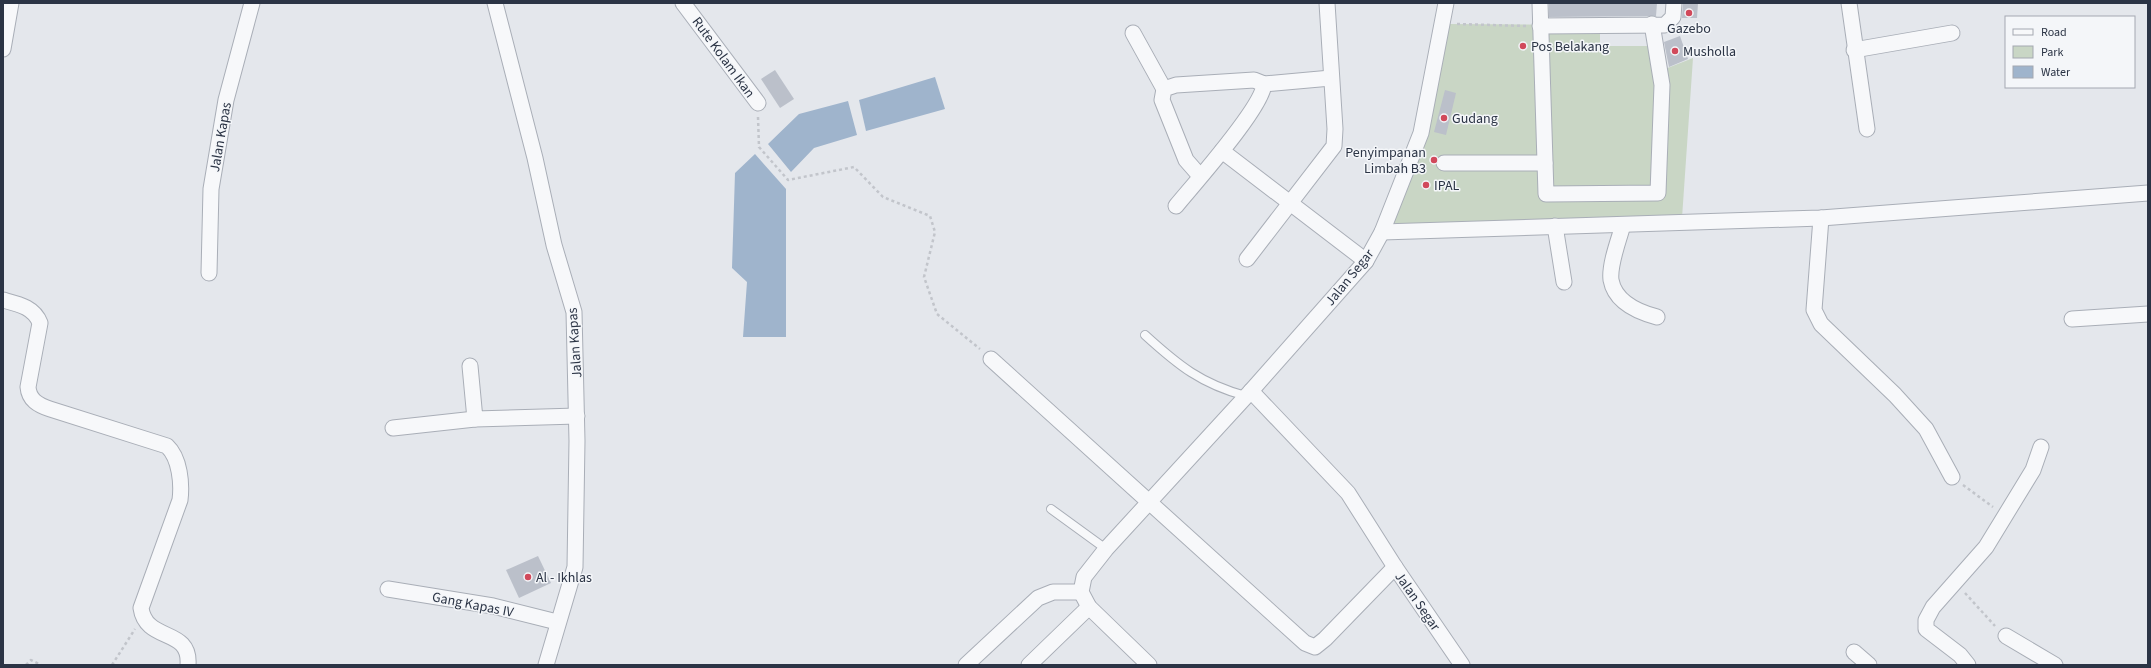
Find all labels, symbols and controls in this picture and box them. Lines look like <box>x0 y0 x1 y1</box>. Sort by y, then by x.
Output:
marker: Gazebo <box>1684 8 1694 18</box>
street label: Rute Kolam Ikan <box>687 13 759 102</box>
legend <box>2005 16 2135 88</box>
place label: Gazebo <box>1667 19 1711 39</box>
text: Road <box>2041 24 2067 41</box>
place label: Pos Belakang <box>1531 37 1609 57</box>
marker: Pos Belakang <box>1518 41 1528 51</box>
place label: Musholla <box>1683 42 1736 62</box>
text: Park <box>2041 44 2063 61</box>
marker: Musholla <box>1670 46 1680 56</box>
text: Water <box>2041 64 2071 81</box>
street label: Jalan Kapas <box>205 101 237 174</box>
place label: Gudang <box>1452 109 1498 129</box>
marker: Gudang <box>1439 113 1449 123</box>
place label: Penyimpanan Limbah B3 <box>1345 143 1426 179</box>
marker: Penyimpanan Limbah B3 <box>1429 155 1439 165</box>
place label: IPAL <box>1434 176 1460 196</box>
marker: IPAL <box>1421 180 1431 190</box>
street label: Jalan Segar <box>1321 245 1379 310</box>
street label: Jalan Kapas <box>563 307 587 379</box>
place label: Al - Ikhlas <box>536 568 592 588</box>
street label: Jalan Segar <box>1390 568 1445 635</box>
marker: Al - Ikhlas <box>523 572 533 582</box>
street label: Gang Kapas IV <box>430 587 516 623</box>

